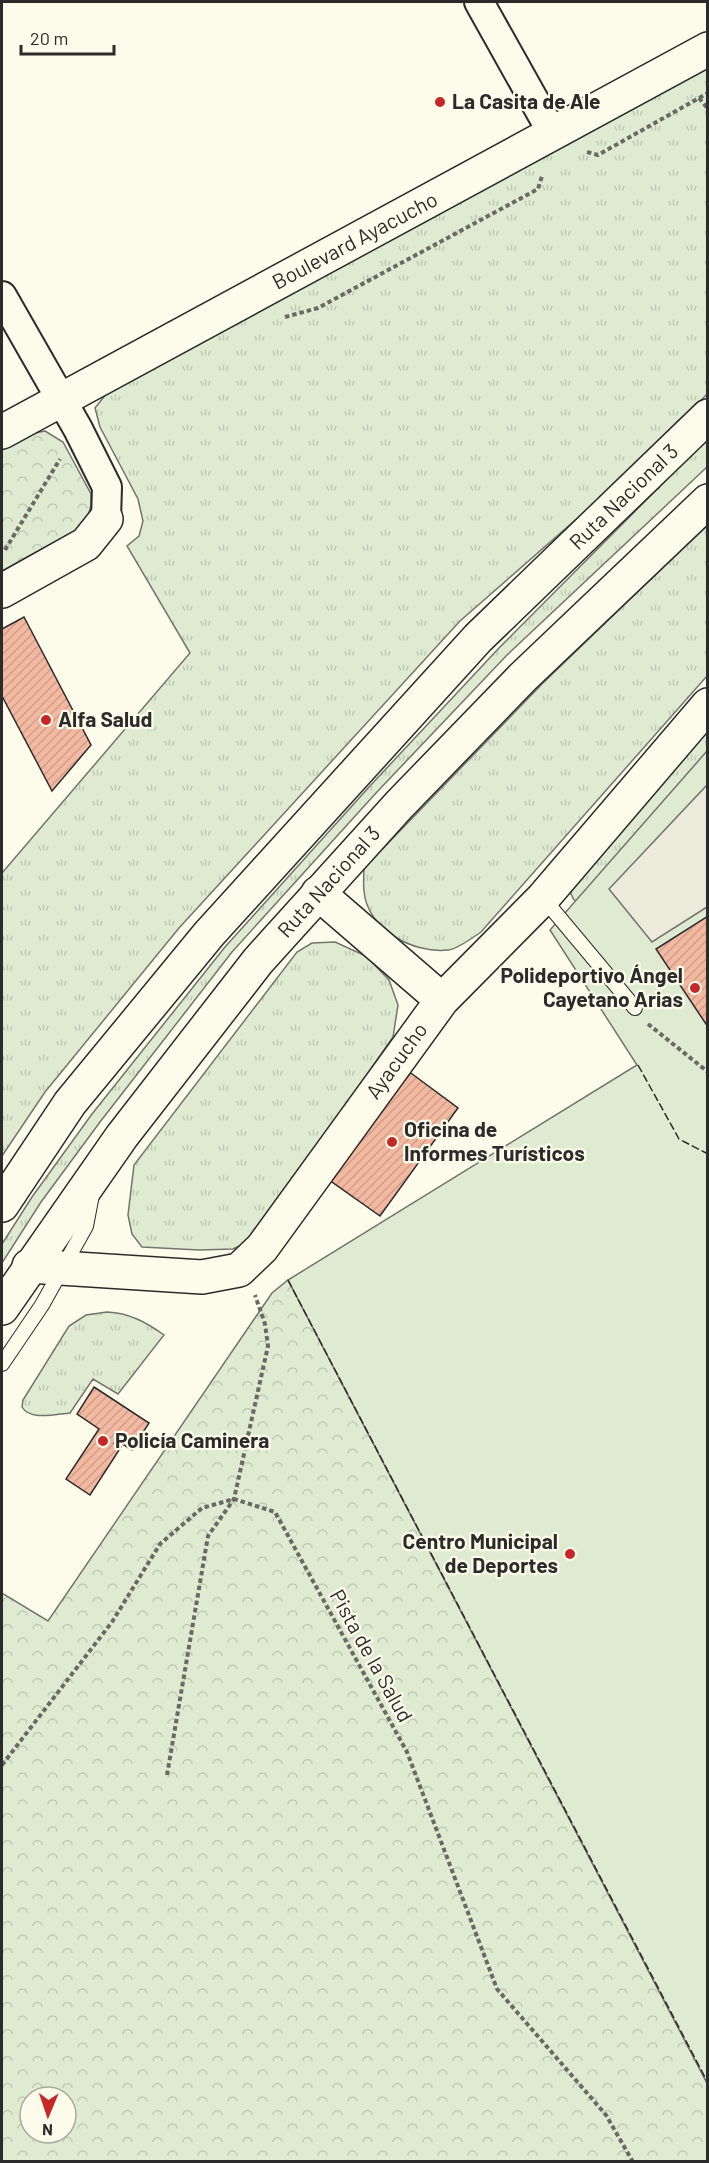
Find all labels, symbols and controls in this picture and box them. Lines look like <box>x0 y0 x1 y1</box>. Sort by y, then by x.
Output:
scale bar <box>21 18 114 56</box>
text: 20 m <box>30 27 68 49</box>
place label: La Casita de Ale <box>452 88 601 113</box>
marker: La Casita de Ale <box>433 95 447 109</box>
street label: Boulevard Ayacucho <box>267 186 441 294</box>
street label: Ruta Nacional 3 <box>563 438 682 554</box>
place label: Alfa Salud <box>58 706 152 731</box>
marker: Alfa Salud <box>39 713 53 727</box>
street label: Ruta Nacional 3 <box>271 820 384 942</box>
place label: Polideportivo Ángel Cayetano Arias <box>501 962 683 1011</box>
marker: Polideportivo Ángel Cayetano Arias <box>688 981 702 995</box>
street label: Ayacucho <box>360 1017 432 1103</box>
place label: Oficina de Informes Turísticos <box>404 1116 585 1165</box>
marker: Oficina de Informes Turísticos <box>385 1135 399 1149</box>
place label: Policía Caminera <box>115 1427 269 1452</box>
marker: Policía Caminera <box>96 1434 110 1448</box>
place label: Centro Municipal de Deportes <box>403 1528 558 1577</box>
marker: Centro Municipal de Deportes <box>563 1547 577 1561</box>
street label: Pista de la Salud <box>326 1585 419 1726</box>
north arrow <box>18 2085 78 2145</box>
text: N <box>42 2121 53 2140</box>

